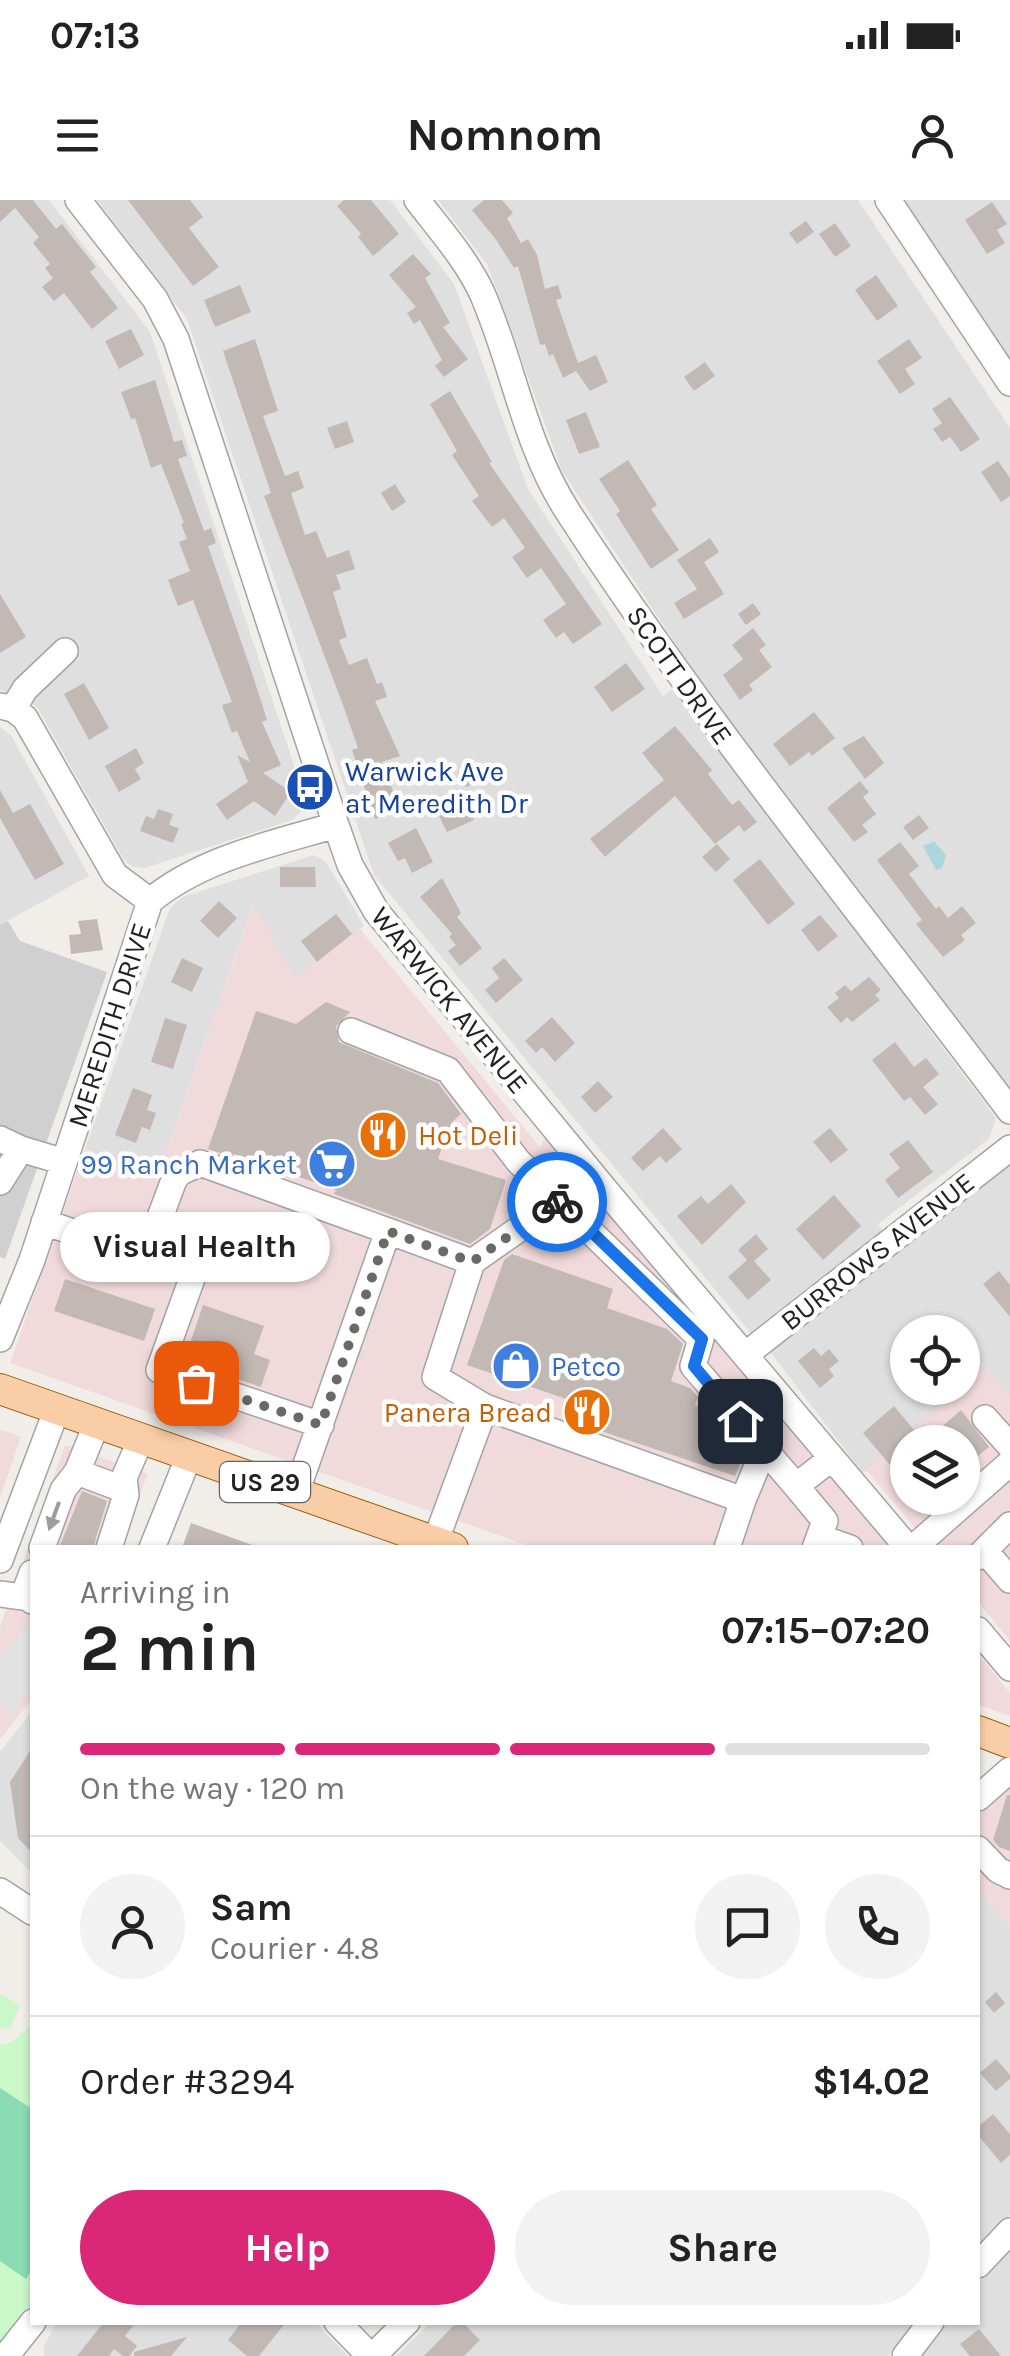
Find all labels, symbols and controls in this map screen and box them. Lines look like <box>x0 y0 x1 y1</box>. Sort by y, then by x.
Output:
text: 07:13 <box>50 13 140 58</box>
icon: menu <box>50 108 105 163</box>
icon: person <box>905 108 960 163</box>
text: Nomnom <box>407 109 603 161</box>
street label: SCOTT DRIVE <box>620 600 740 751</box>
place label: Warwick Ave at Meredith Dr <box>345 755 529 820</box>
bus stop icon: Warwick Ave at Meredith Dr <box>284 761 336 813</box>
street label: WARWICK AVENUE <box>364 900 535 1100</box>
street label: MEREDITH DRIVE <box>61 919 158 1132</box>
restaurant icon: Hot Deli <box>357 1109 409 1161</box>
place label: Hot Deli <box>418 1119 518 1152</box>
supermarket icon: 99 Ranch Market <box>306 1138 358 1190</box>
place label: 99 Ranch Market <box>80 1148 297 1181</box>
courier <box>507 1152 607 1252</box>
street label: BURROWS AVENUE <box>774 1166 981 1337</box>
icon: bike <box>530 1175 585 1230</box>
callout: Visual Health <box>61 1213 331 1283</box>
text: Visual Health <box>93 1228 297 1265</box>
map controls <box>890 1315 980 1515</box>
button: locate <box>890 1315 980 1405</box>
shop icon: Petco <box>490 1340 542 1392</box>
pin <box>154 1341 239 1426</box>
place label: Petco <box>551 1350 621 1383</box>
icon: bag <box>169 1356 224 1411</box>
pin <box>698 1379 783 1464</box>
restaurant icon: Panera Bread <box>561 1386 613 1438</box>
icon: home <box>713 1394 768 1449</box>
place label: Panera Bread <box>384 1396 552 1429</box>
button: layers <box>890 1425 980 1515</box>
road number: US 29 <box>220 1462 310 1502</box>
one-way arrow <box>45 1502 61 1532</box>
text: Arriving in <box>80 1574 231 1611</box>
text: 07:15–07:20 <box>721 1608 930 1653</box>
text: 2 min <box>80 1610 259 1686</box>
text: On the way · 120 m <box>80 1770 345 1807</box>
button: person <box>80 1874 185 1979</box>
button: chat <box>695 1874 800 1979</box>
button: phone <box>825 1874 930 1979</box>
text: Sam <box>210 1885 293 1930</box>
text: Courier · 4.8 <box>210 1930 380 1967</box>
text: Order #3294 <box>80 2059 295 2104</box>
text: $14.02 <box>812 2059 930 2104</box>
button: Help <box>80 2190 495 2305</box>
button: Share <box>515 2190 930 2305</box>

